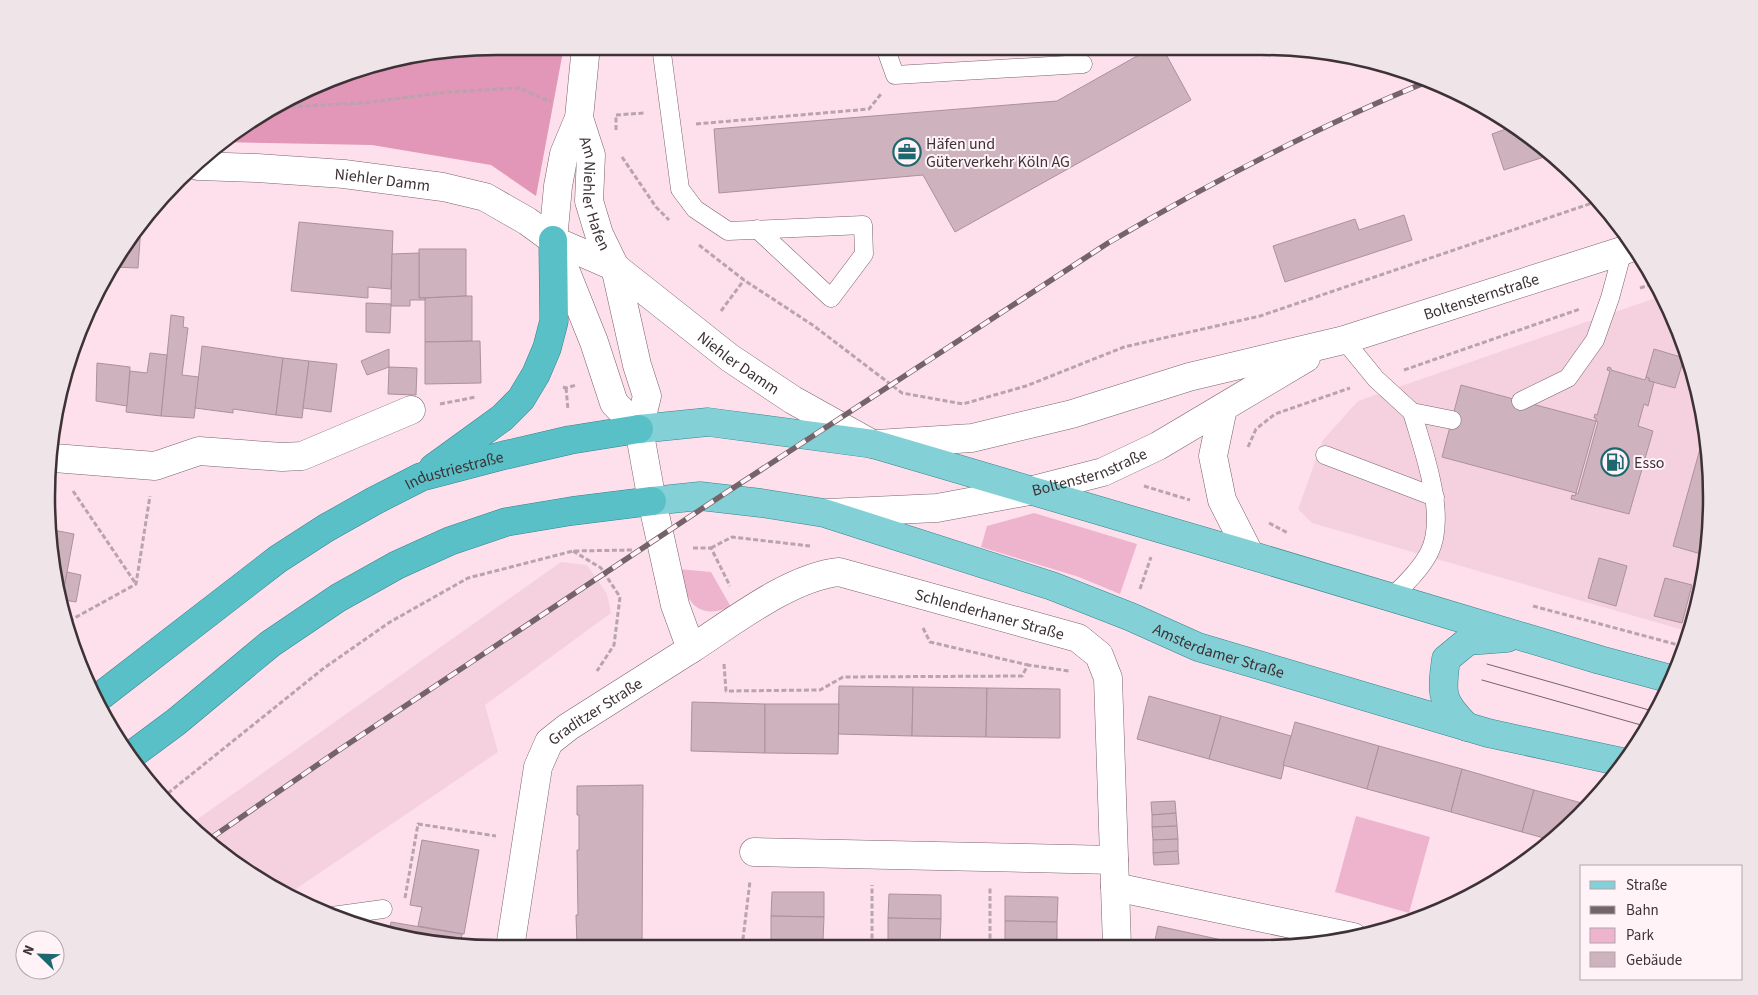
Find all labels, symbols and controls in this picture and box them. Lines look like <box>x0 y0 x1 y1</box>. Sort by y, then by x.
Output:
place label: Häfen und Güterverkehr Köln AG <box>926 133 1070 173</box>
street label: Am Niehler Hafen <box>574 134 615 254</box>
office icon: Häfen und Güterverkehr Köln AG <box>892 137 922 167</box>
street label: Niehler Damm <box>334 163 431 197</box>
street label: Boltensternstraße <box>1421 268 1542 326</box>
street label: Niehler Damm <box>693 326 784 400</box>
street label: Boltensternstraße <box>1030 443 1151 502</box>
street label: Industriestraße <box>401 446 506 496</box>
fuel station icon: Esso <box>1600 447 1630 477</box>
place label: Esso <box>1634 452 1665 474</box>
street label: Schlenderhaner Straße <box>912 583 1067 646</box>
street label: Amsterdamer Straße <box>1149 618 1287 684</box>
street label: Graditzer Straße <box>544 673 647 751</box>
legend <box>1580 865 1743 980</box>
text: Straße <box>1626 875 1667 896</box>
text: Bahn <box>1626 900 1659 921</box>
text: Park <box>1626 925 1655 946</box>
north arrow <box>15 930 65 980</box>
text: N <box>18 942 40 959</box>
text: Gebäude <box>1626 950 1682 971</box>

